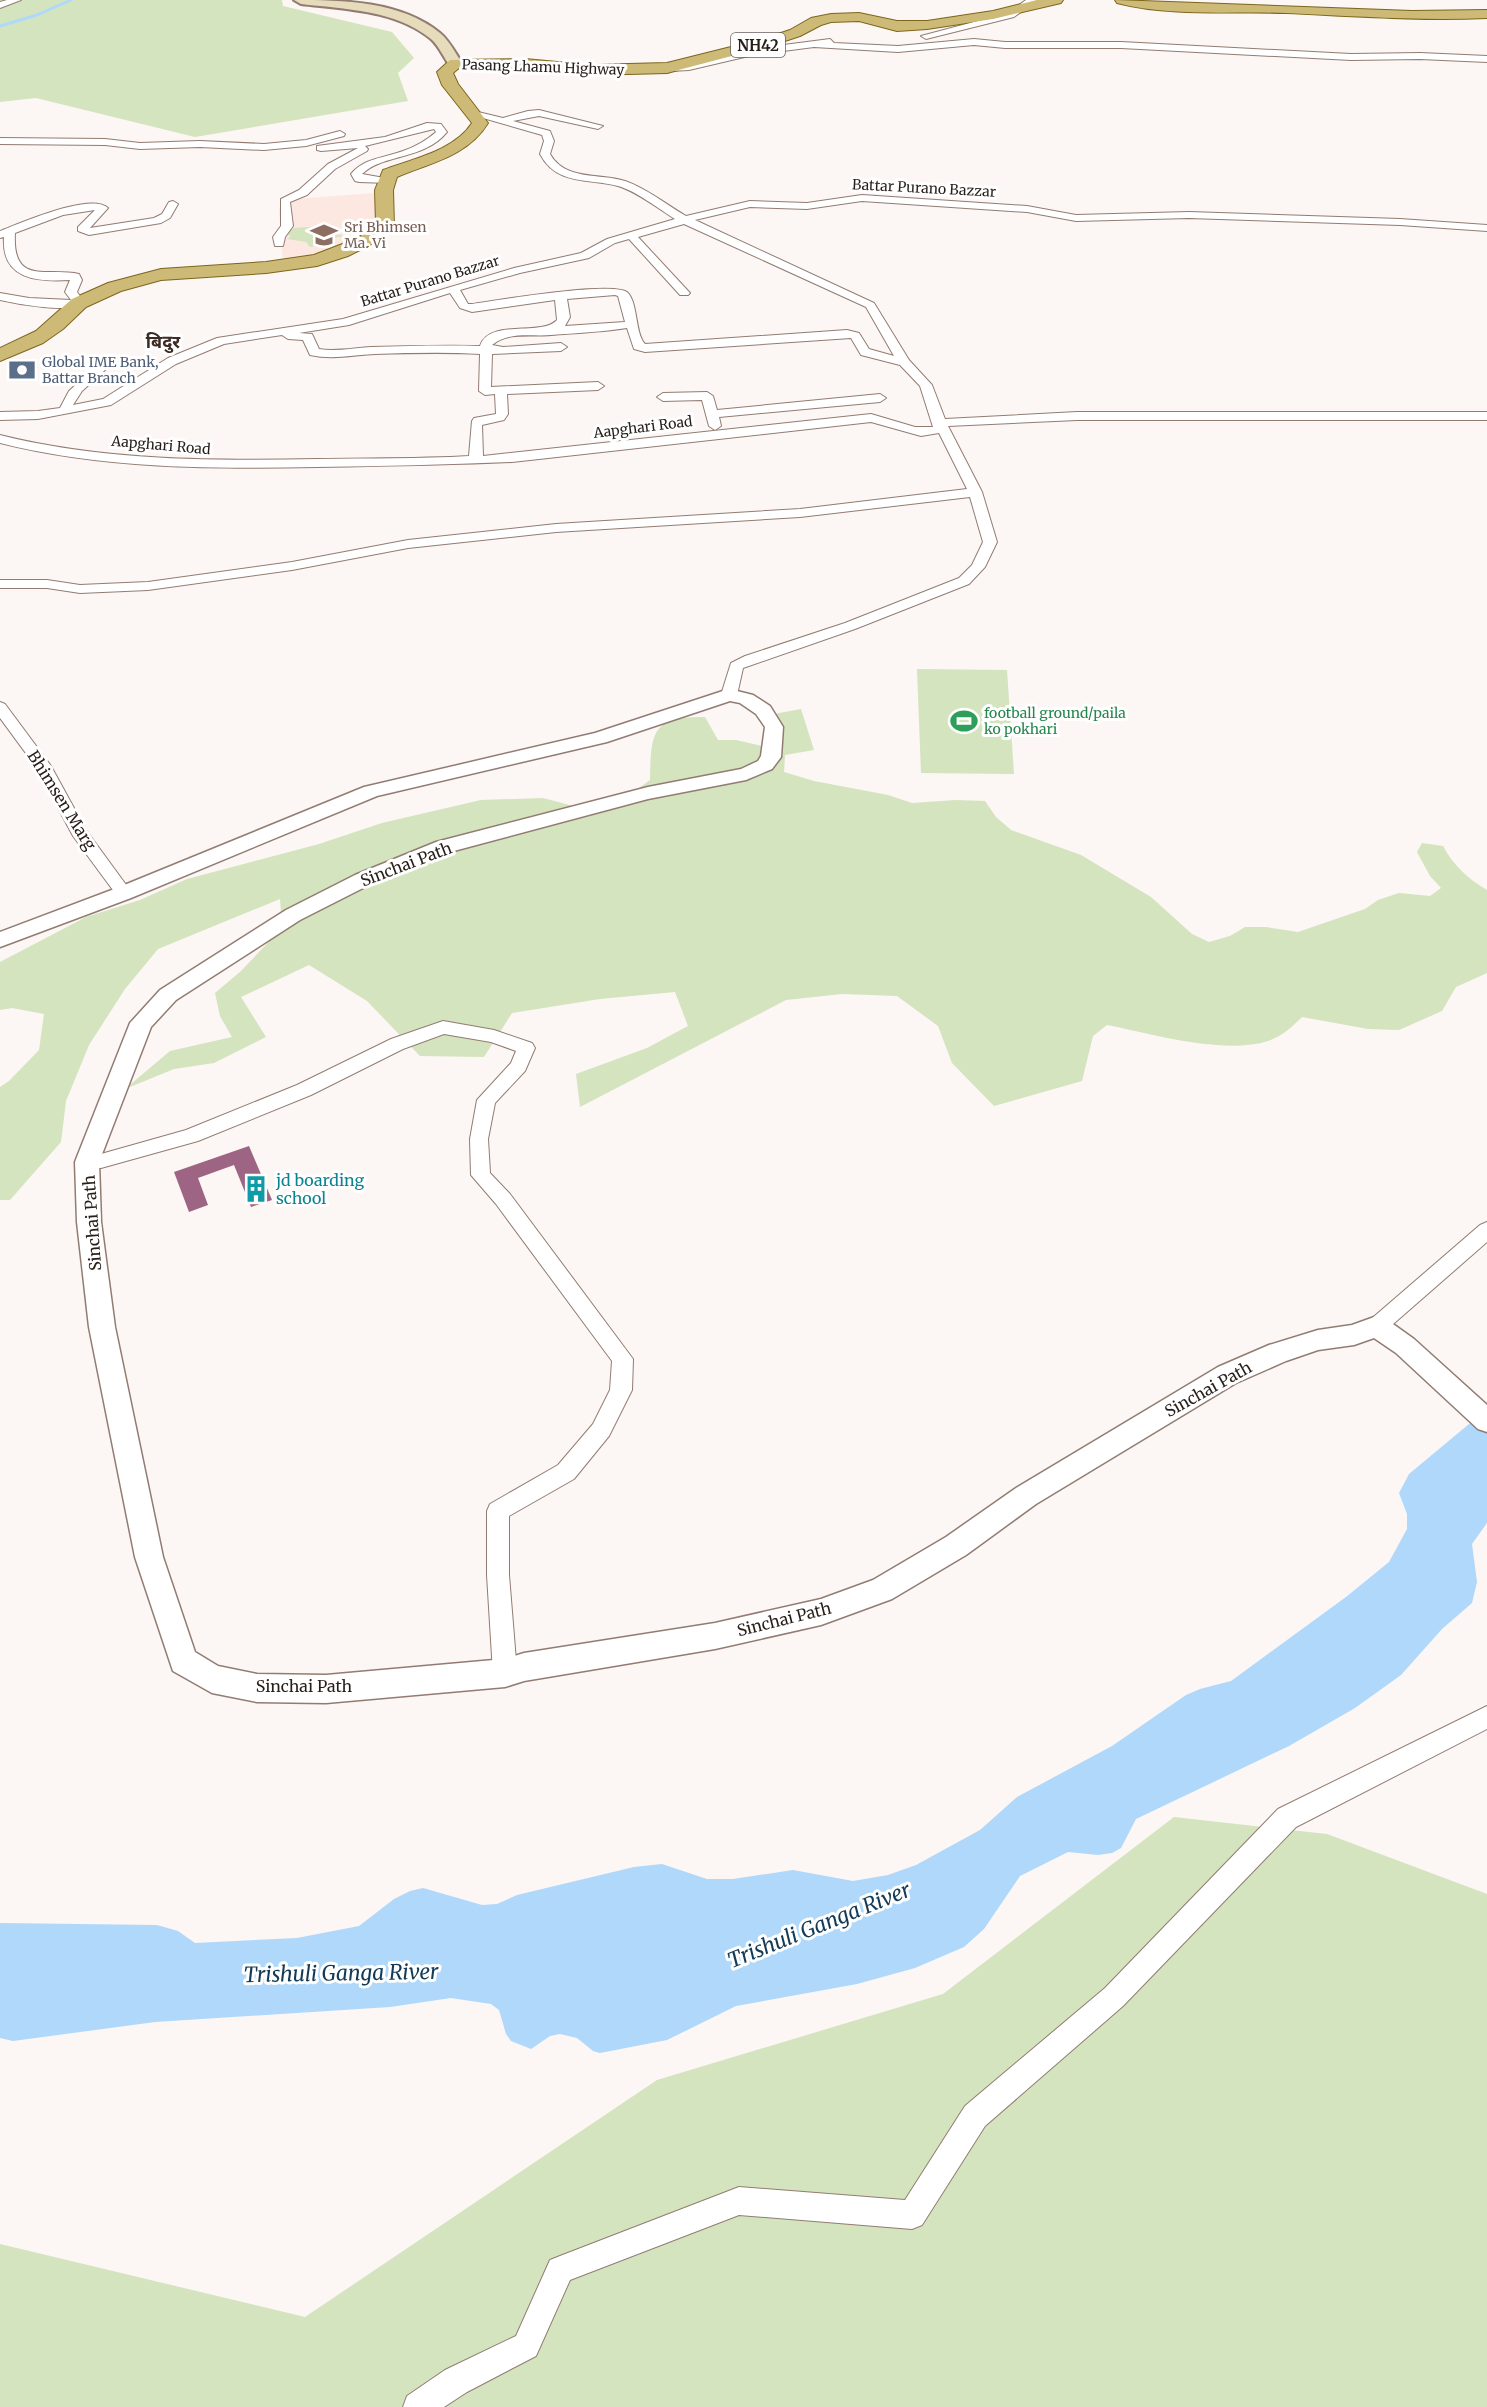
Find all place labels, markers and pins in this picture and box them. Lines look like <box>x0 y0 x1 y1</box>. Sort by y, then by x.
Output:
place label: Sri Bhimsen Ma. Vi <box>344 218 427 252</box>
school or university icon: Sri Bhimsen Ma. Vi <box>309 220 339 250</box>
place label: Global IME Bank, Battar Branch <box>42 353 159 387</box>
bank icon: Global IME Bank, Battar Branch <box>7 355 37 385</box>
place label: football ground/paila ko pokhari <box>984 704 1126 738</box>
sports icon: football ground/paila ko pokhari <box>949 706 979 736</box>
place label: jd boarding school <box>275 1170 365 1208</box>
building icon: jd boarding school <box>241 1174 271 1204</box>

